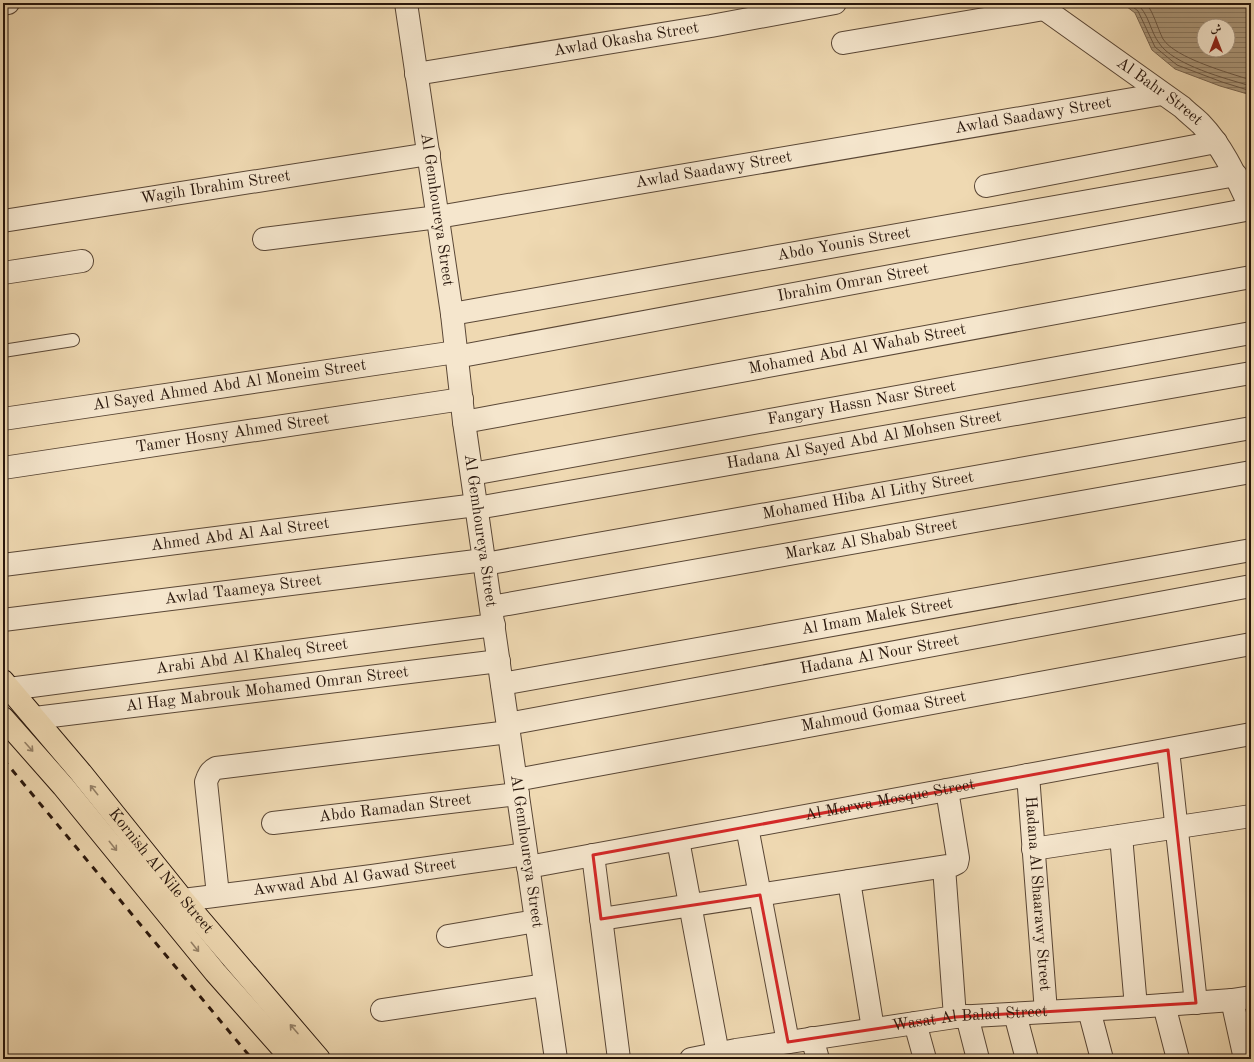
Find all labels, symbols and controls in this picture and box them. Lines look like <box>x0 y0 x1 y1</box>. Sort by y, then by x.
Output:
north arrow <box>1196 18 1236 58</box>
street label: Awlad Okasha Street <box>553 20 700 59</box>
text: ش <box>1211 24 1222 35</box>
street label: Al Bahr Street <box>1114 55 1206 129</box>
street label: Awlad Saadawy Street <box>954 95 1113 137</box>
street label: Al Gemhoureya Street <box>417 132 456 288</box>
street label: Awlad Saadawy Street <box>634 149 793 191</box>
street label: Wagih Ibrahim Street <box>139 168 292 207</box>
street label: Abdo Younis Street <box>776 225 912 264</box>
street label: Ibrahim Omran Street <box>776 261 930 305</box>
street label: Mohamed Abd Al Wahab Street <box>747 322 968 377</box>
street label: Al Sayed Ahmed Abd Al Moneim Street <box>92 357 368 414</box>
street label: Fangary Hassn Nasr Street <box>766 379 957 428</box>
street label: Hadana Al Sayed Abd Al Mohsen Street <box>726 409 1003 472</box>
street label: Tamer Hosny Ahmed Street <box>135 411 330 456</box>
street label: Al Gemhoureya Street <box>461 453 499 609</box>
street label: Mohamed Hiba Al Lithy Street <box>761 469 975 523</box>
street label: Ahmed Abd Al Aal Street <box>150 516 331 554</box>
street label: Markaz Al Shabab Street <box>784 516 959 563</box>
street label: Awlad Taameya Street <box>164 572 323 608</box>
street label: Al Imam Malek Street <box>800 595 954 638</box>
street label: Hadana Al Nour Street <box>799 632 961 678</box>
street label: Arabi Abd Al Khaleq Street <box>155 636 349 678</box>
street label: Al Hag Mabrouk Mohamed Omran Street <box>125 664 410 715</box>
street label: Mahmoud Gomaa Street <box>800 689 968 735</box>
one-way arrow <box>24 742 33 752</box>
street label: Al Gemhoureya Street <box>507 774 545 930</box>
street label: Al Marwa Mosque Street <box>804 777 977 824</box>
one-way arrow <box>90 784 99 795</box>
street label: Abdo Ramadan Street <box>318 792 472 825</box>
street label: Hadana Al Shaarawy Street <box>1022 796 1052 992</box>
street label: Kornish Al Nile Street <box>105 806 216 937</box>
one-way arrow <box>108 841 117 852</box>
street label: Awwad Abd Al Gawad Street <box>252 856 458 899</box>
one-way arrow <box>190 942 199 952</box>
street label: Wasat Al Balad Street <box>891 1004 1048 1034</box>
one-way arrow <box>289 1024 298 1035</box>

